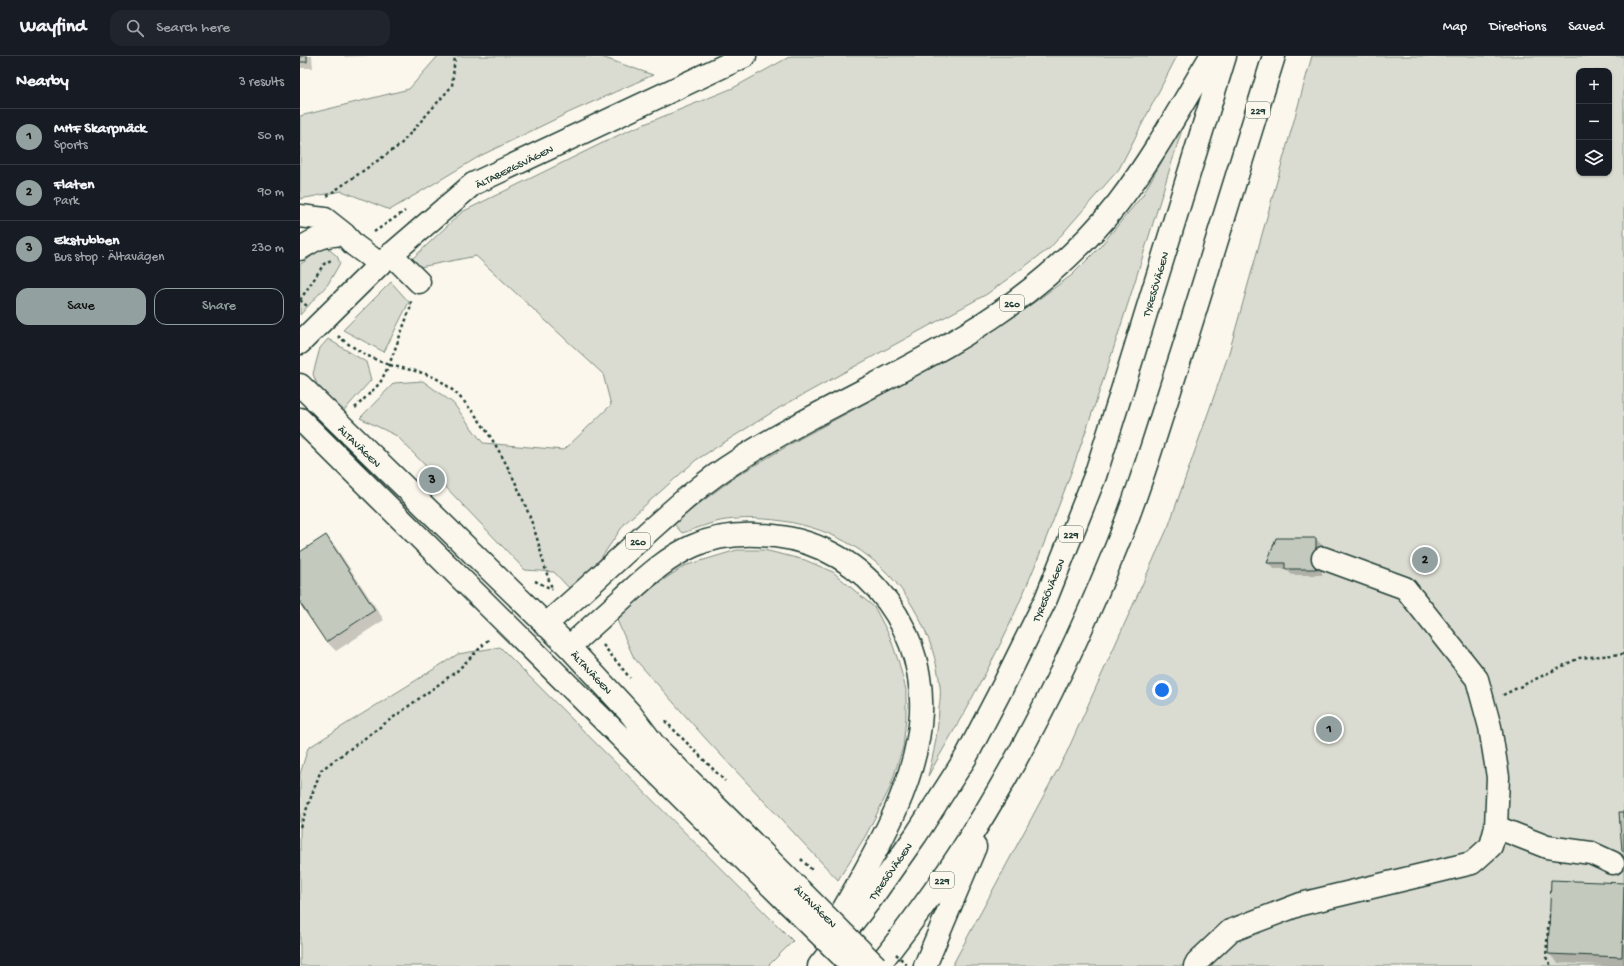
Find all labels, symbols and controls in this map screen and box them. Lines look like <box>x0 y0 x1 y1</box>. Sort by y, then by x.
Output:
search box <box>110 10 390 46</box>
text: Wayfind <box>20 16 86 39</box>
icon: search <box>124 17 146 39</box>
text: Search here <box>156 19 230 37</box>
text: Map <box>1443 19 1467 36</box>
text: Directions <box>1489 19 1546 36</box>
text: Saved <box>1568 19 1604 36</box>
map controls <box>1576 68 1612 176</box>
button: + <box>1576 68 1612 104</box>
text: Nearby <box>16 72 69 92</box>
text: 3 results <box>239 75 284 90</box>
road number: 229 <box>1246 102 1270 118</box>
button: − <box>1576 104 1612 140</box>
text: MHF Skarpnäck <box>54 120 146 138</box>
text: 1 <box>26 129 32 144</box>
text: 50 m <box>257 129 284 144</box>
text: Sports <box>54 138 88 153</box>
button: layers <box>1576 140 1612 176</box>
street label: ÄLTABERGSVÄGEN <box>474 144 556 192</box>
text: Flaten <box>54 176 94 194</box>
text: 2 <box>26 185 32 200</box>
text: 90 m <box>258 185 284 200</box>
text: Park <box>54 194 79 209</box>
text: Ekstubben <box>54 232 119 250</box>
text: 3 <box>26 241 32 256</box>
text: 230 m <box>251 241 284 256</box>
text: Bus stop · Ältavägen <box>54 250 164 265</box>
street label: TYRESÖVÄGEN <box>1141 251 1172 319</box>
button: Save <box>16 288 146 325</box>
button: Share <box>154 288 284 325</box>
road number: 260 <box>1000 295 1024 311</box>
street label: ÄLTAVÄGEN <box>335 424 382 471</box>
pin: 3 <box>419 465 445 495</box>
road number: 229 <box>1059 526 1083 542</box>
road number: 260 <box>626 533 650 549</box>
pin: 2 <box>1412 545 1438 575</box>
street label: TYRESÖVÄGEN <box>1031 557 1069 625</box>
street label: ÄLTAVÄGEN <box>567 649 614 698</box>
your location <box>1152 680 1172 700</box>
pin: 1 <box>1316 714 1342 744</box>
street label: TYRESÖVÄGEN <box>867 841 916 904</box>
road number: 229 <box>930 872 954 888</box>
street label: ÄLTAVÄGEN <box>791 884 838 931</box>

